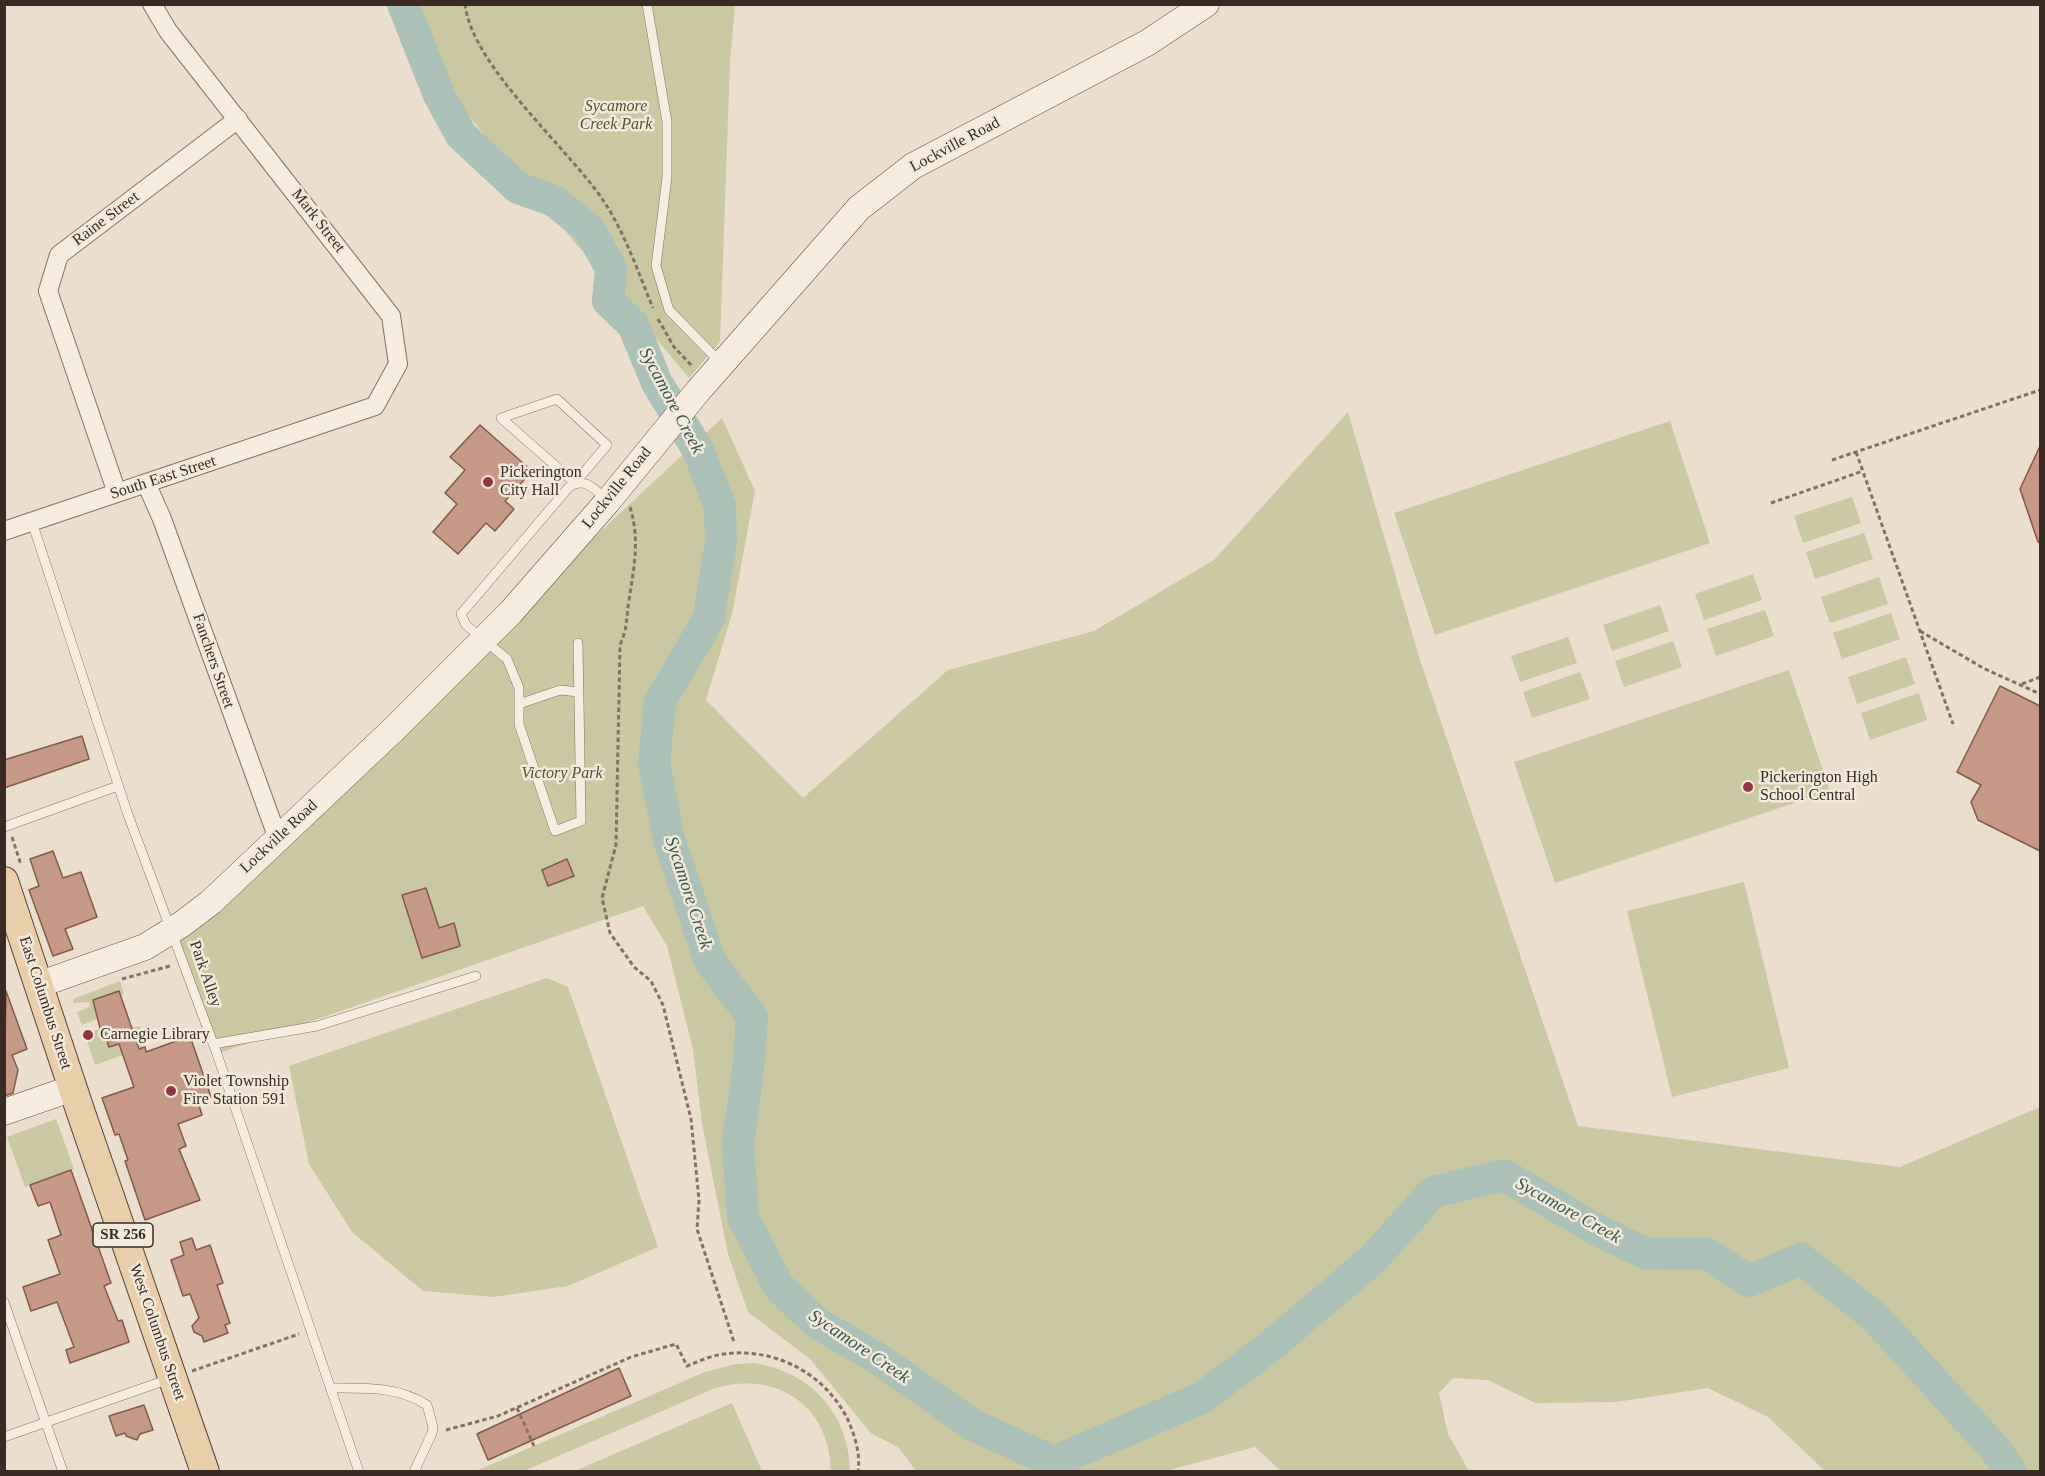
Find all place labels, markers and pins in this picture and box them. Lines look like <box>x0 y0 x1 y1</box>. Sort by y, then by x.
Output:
place label: Pickerington City Hall <box>500 463 582 501</box>
marker: Pickerington City Hall <box>481 475 495 489</box>
place label: Pickerington High School Central <box>1760 768 1878 806</box>
marker: Pickerington High School Central <box>1741 780 1755 794</box>
place label: Carnegie Library <box>100 1025 210 1045</box>
marker: Carnegie Library <box>81 1028 95 1042</box>
place label: Violet Township Fire Station 591 <box>183 1072 289 1110</box>
marker: Violet Township Fire Station 591 <box>164 1084 178 1098</box>

